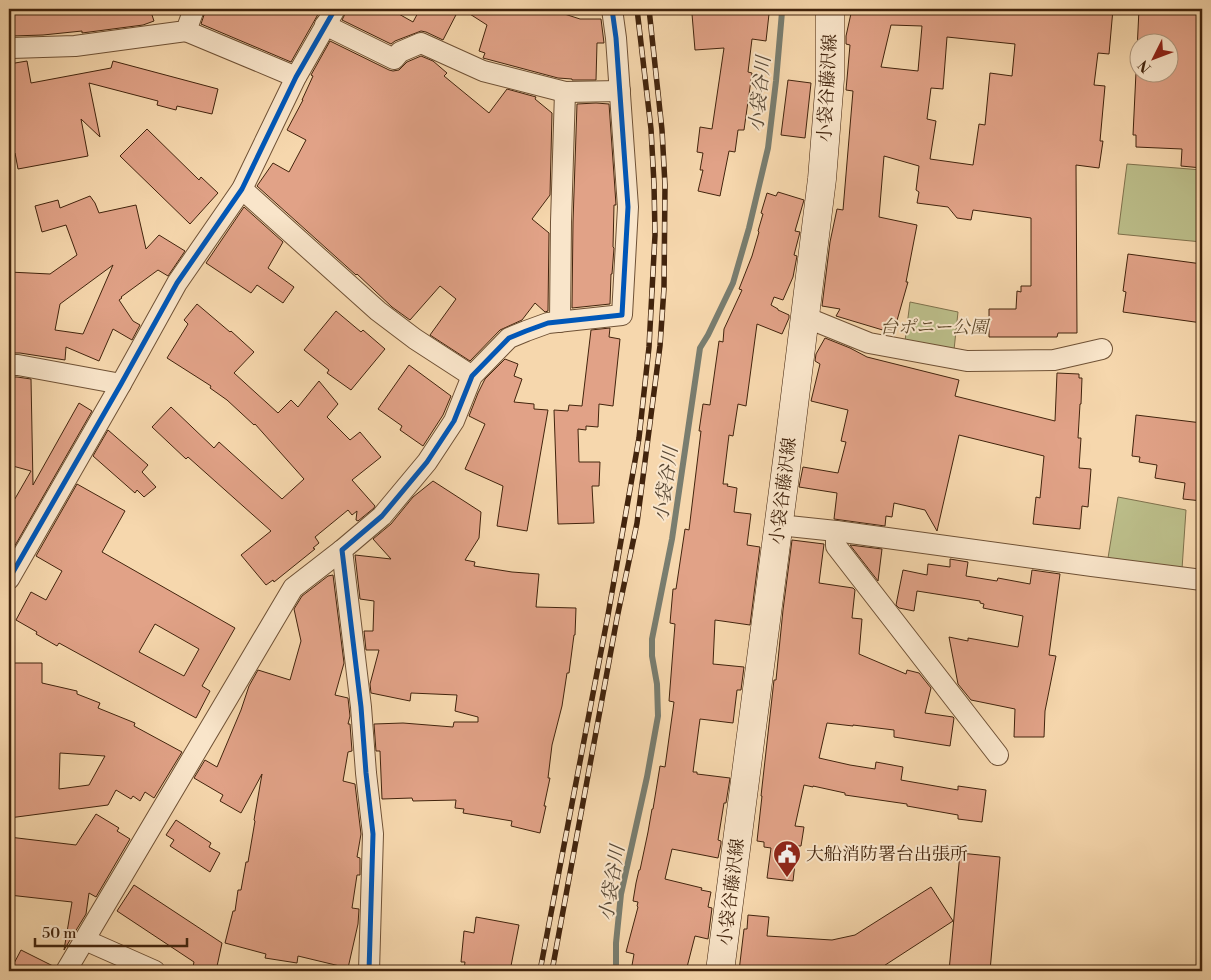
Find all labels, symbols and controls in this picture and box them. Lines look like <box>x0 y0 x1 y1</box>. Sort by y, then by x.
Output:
north arrow <box>1128 32 1178 82</box>
street label: 小袋谷藤沢線 <box>813 33 842 143</box>
water label: 小袋谷川 <box>744 53 776 133</box>
text: N <box>1135 56 1155 76</box>
park label: 台ポニー公園 <box>880 316 991 339</box>
street label: 小袋谷藤沢線 <box>766 436 801 546</box>
water label: 小袋谷川 <box>649 443 683 523</box>
street label: 小袋谷藤沢線 <box>714 837 749 947</box>
public building icon: 大船消防署台出張所 <box>772 839 802 878</box>
water label: 小袋谷川 <box>594 842 630 923</box>
place label: 大船消防署台出張所 <box>806 843 968 866</box>
scale bar <box>35 915 188 947</box>
text: 50 m <box>42 924 76 943</box>

